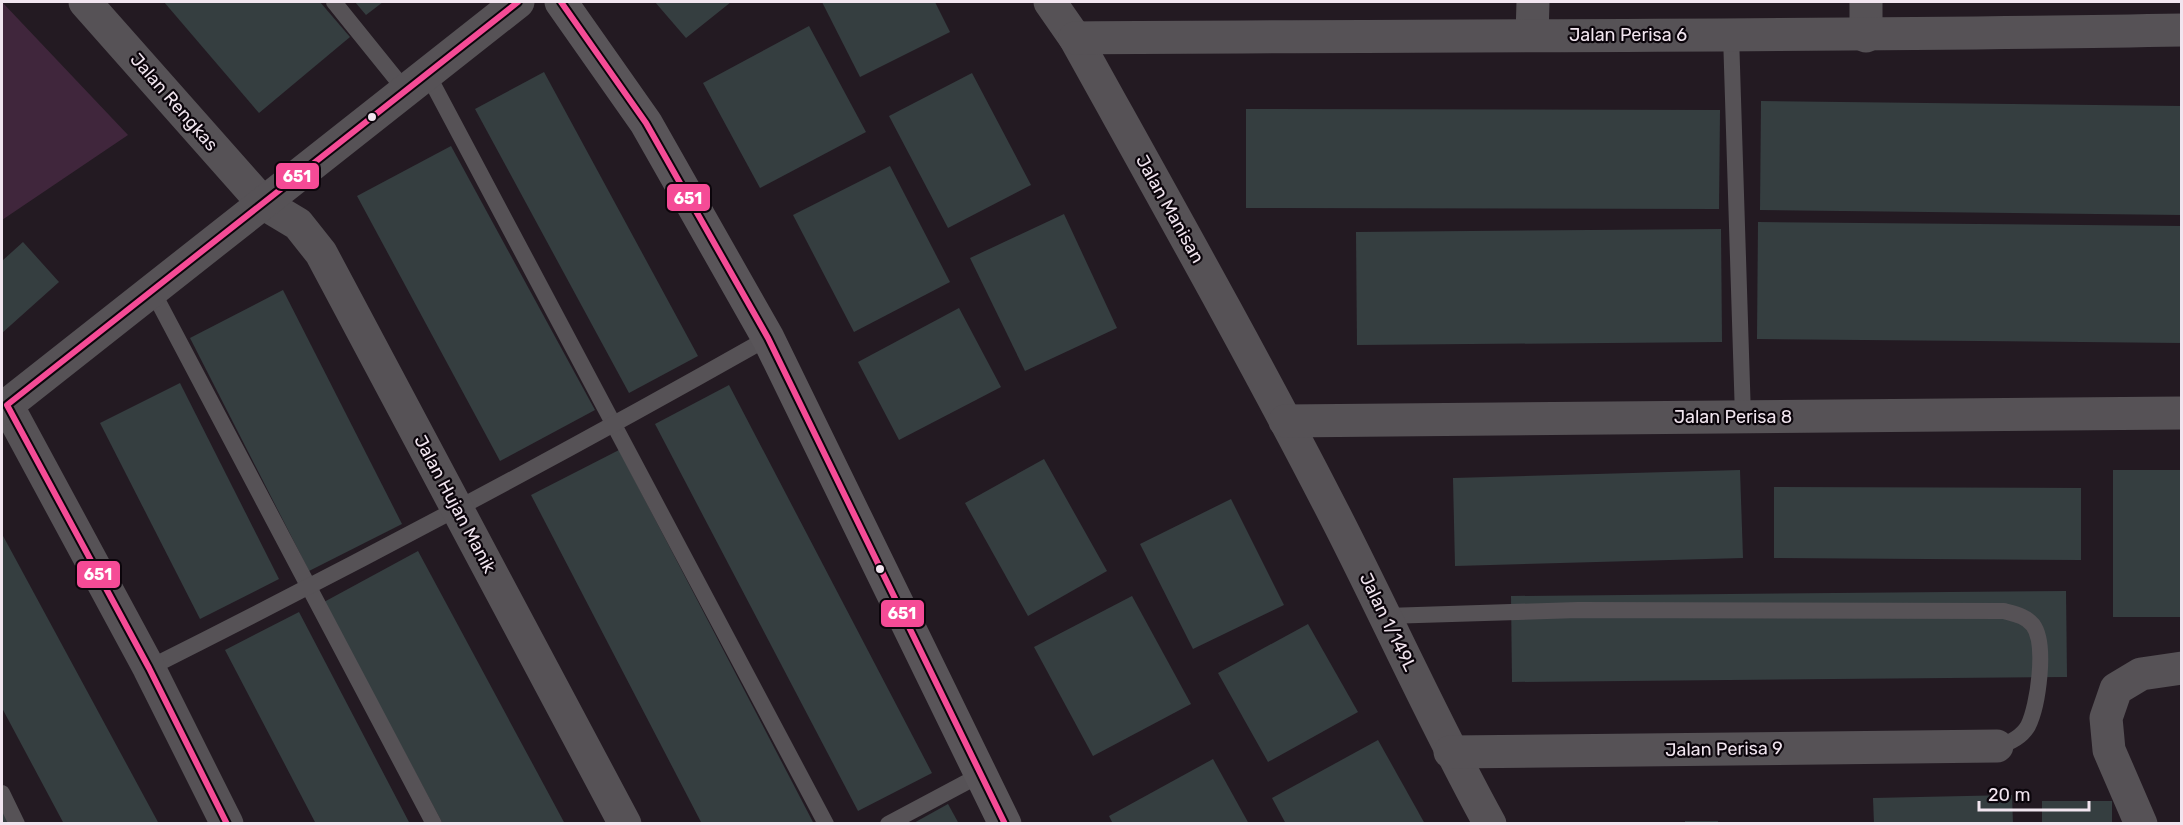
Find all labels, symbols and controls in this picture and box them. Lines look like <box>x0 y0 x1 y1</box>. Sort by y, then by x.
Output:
street label: Jalan Perisa 6 <box>1569 24 1687 46</box>
street label: Jalan Rengkas <box>125 49 223 155</box>
unlabelled marker <box>366 111 378 123</box>
street label: Jalan Manisan <box>1131 151 1209 267</box>
line badge: 651 <box>275 162 320 190</box>
text: 651 <box>283 167 311 186</box>
line badge: 651 <box>666 183 711 212</box>
text: 651 <box>674 189 702 208</box>
street label: Jalan Perisa 8 <box>1674 406 1792 428</box>
street label: Jalan Hujan Manik <box>409 431 501 577</box>
line badge: 651 <box>76 560 121 589</box>
unlabelled marker <box>874 563 886 575</box>
text: 651 <box>84 565 112 584</box>
street label: Jalan 1/149L <box>1355 569 1421 675</box>
line badge: 651 <box>880 599 925 628</box>
text: 651 <box>888 604 916 623</box>
street label: Jalan Perisa 9 <box>1665 737 1783 761</box>
scale bar <box>1979 774 2088 812</box>
text: 20 m <box>1988 784 2030 806</box>

